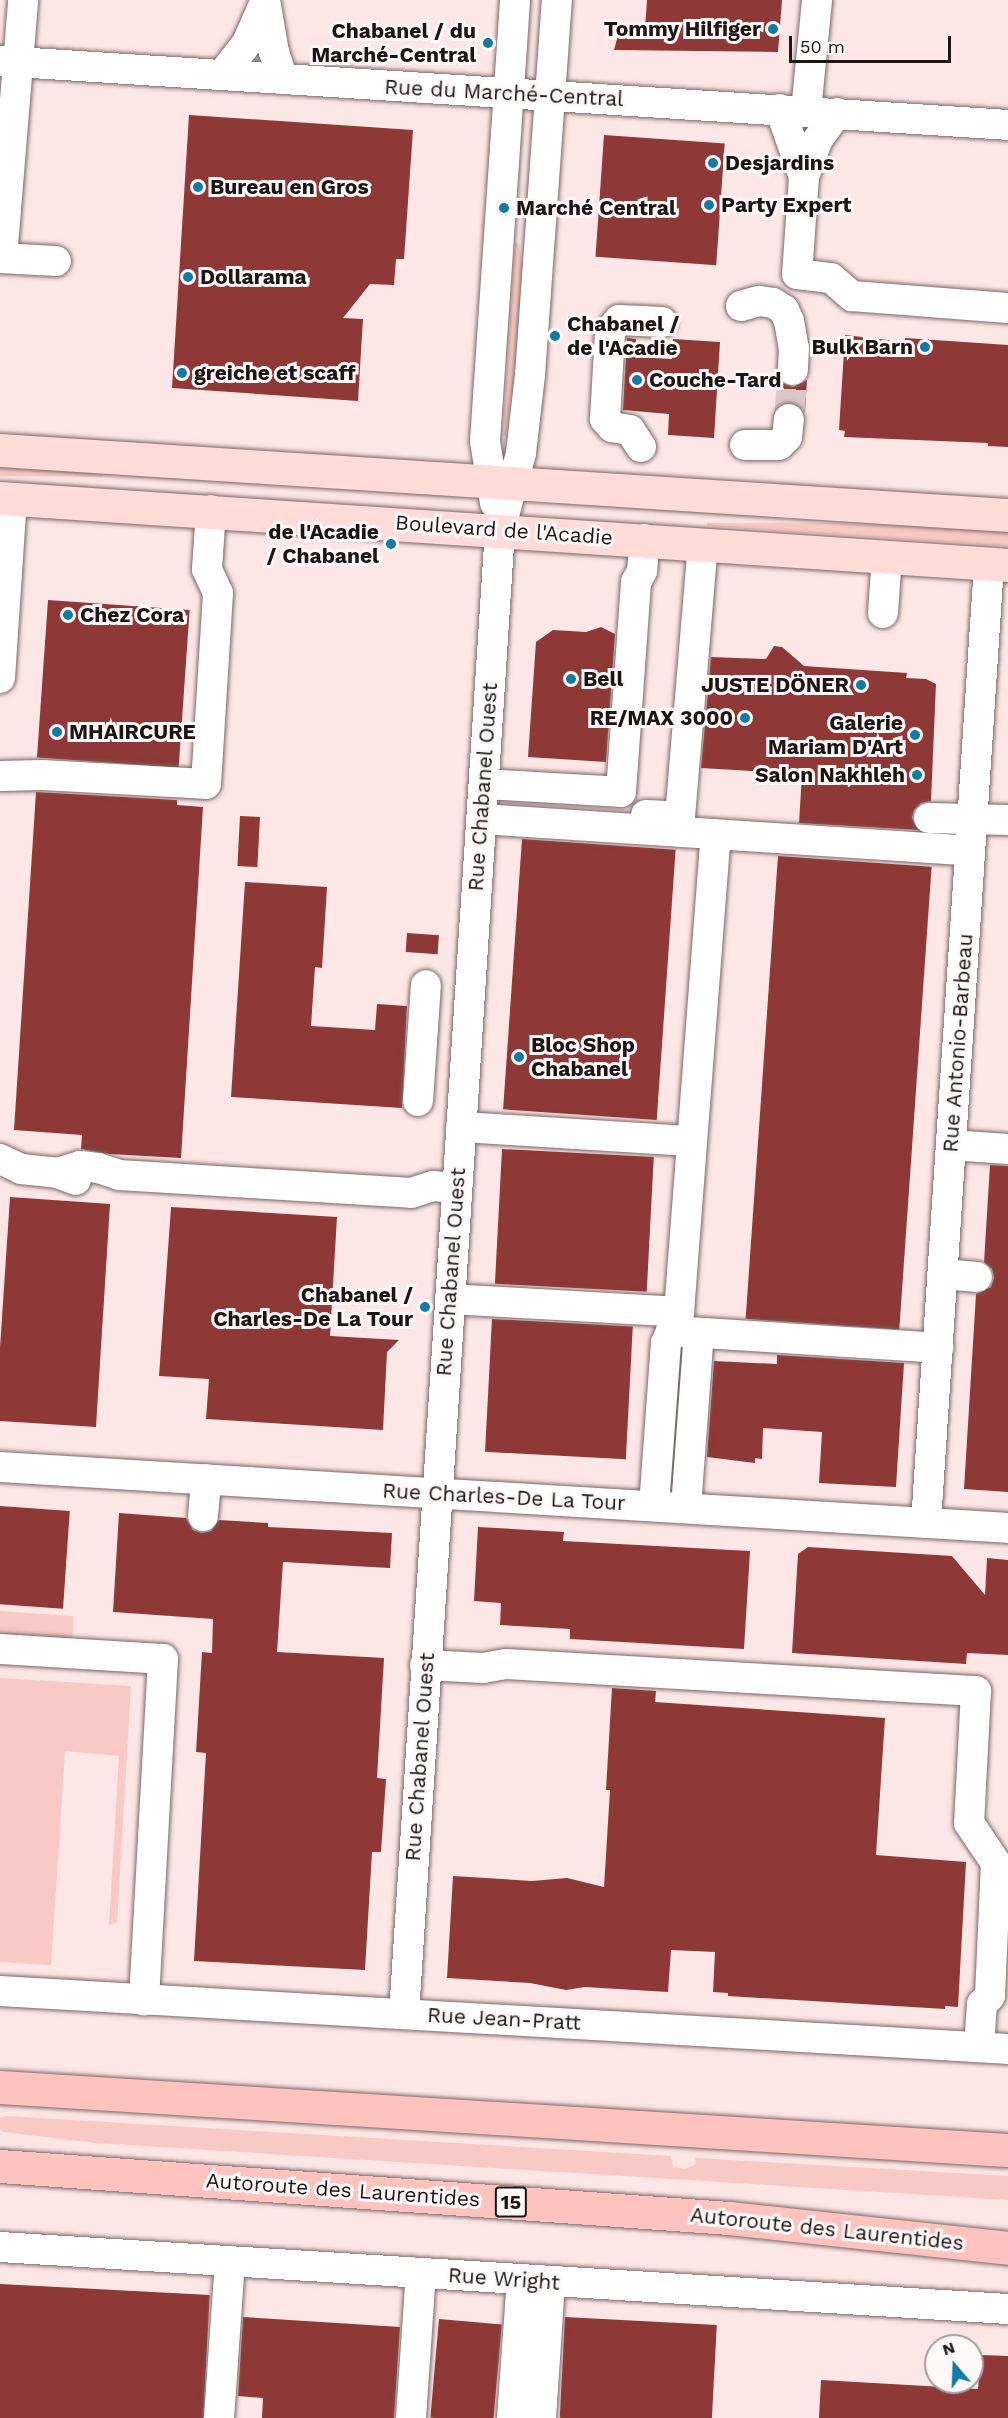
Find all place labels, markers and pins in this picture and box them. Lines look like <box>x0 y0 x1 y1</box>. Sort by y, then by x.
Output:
place label: Tommy Hilfiger <box>603 16 761 42</box>
place label: Chabanel / du Marché-Central <box>311 18 476 68</box>
marker: Tommy Hilfiger <box>766 22 780 36</box>
marker: Chabanel / du Marché-Central <box>481 36 495 50</box>
place label: Desjardins <box>725 150 834 176</box>
marker: Desjardins <box>706 156 720 170</box>
place label: Bureau en Gros <box>210 174 369 200</box>
marker: Bureau en Gros <box>191 180 205 194</box>
place label: Party Expert <box>721 192 852 218</box>
place label: Marché Central <box>516 195 676 221</box>
marker: Party Expert <box>702 198 716 212</box>
marker: Marché Central <box>497 201 511 215</box>
place label: Dollarama <box>200 264 307 290</box>
marker: Dollarama <box>181 270 195 284</box>
place label: Chabanel / de l'Acadie <box>567 311 680 361</box>
marker: Chabanel / de l'Acadie <box>548 329 562 343</box>
place label: Bulk Barn <box>811 334 913 360</box>
marker: Bulk Barn <box>918 340 932 354</box>
place label: greiche et scaff <box>194 360 356 386</box>
marker: greiche et scaff <box>175 366 189 380</box>
place label: Couche-Tard <box>649 367 781 393</box>
marker: Couche-Tard <box>630 373 644 387</box>
place label: de l'Acadie / Chabanel <box>266 519 379 569</box>
marker: de l'Acadie / Chabanel <box>384 537 398 551</box>
place label: Chez Cora <box>80 602 184 628</box>
marker: Chez Cora <box>61 608 75 622</box>
place label: Bell <box>583 666 623 692</box>
marker: Bell <box>564 672 578 686</box>
place label: JUSTE DÖNER <box>701 672 849 698</box>
marker: JUSTE DÖNER <box>854 678 868 692</box>
place label: RE/MAX 3000 <box>590 705 733 731</box>
place label: Galerie Mariam D'Art <box>768 710 903 760</box>
marker: RE/MAX 3000 <box>738 711 752 725</box>
place label: MHAIRCURE <box>69 719 196 745</box>
marker: MHAIRCURE <box>50 725 64 739</box>
marker: Galerie Mariam D'Art <box>908 728 922 742</box>
place label: Salon Nakhleh <box>755 762 905 788</box>
marker: Salon Nakhleh <box>910 768 924 782</box>
place label: Bloc Shop Chabanel <box>531 1032 635 1082</box>
marker: Bloc Shop Chabanel <box>512 1050 526 1064</box>
place label: Chabanel / Charles-De La Tour <box>213 1282 413 1332</box>
marker: Chabanel / Charles-De La Tour <box>418 1300 432 1314</box>

